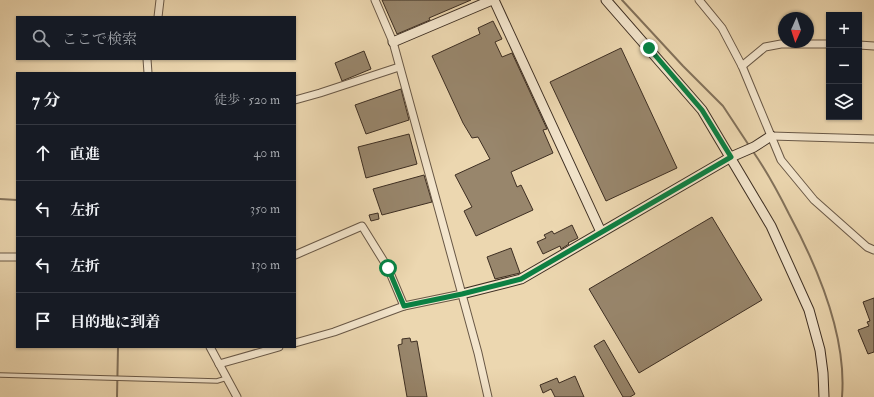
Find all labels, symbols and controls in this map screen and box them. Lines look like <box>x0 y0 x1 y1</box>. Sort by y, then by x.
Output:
north arrow <box>778 12 814 48</box>
map controls <box>826 12 862 120</box>
button: + <box>826 12 862 48</box>
search box <box>16 16 296 60</box>
icon: search <box>30 27 52 49</box>
text: ここで検索 <box>62 30 137 49</box>
route end <box>640 39 658 57</box>
button: − <box>826 48 862 84</box>
button: layers <box>826 84 862 120</box>
text: 7 分 <box>32 90 60 111</box>
text: 徒歩 · 520 m <box>214 92 280 108</box>
icon: ahead <box>32 142 54 164</box>
text: 直進 <box>70 145 100 164</box>
text: 40 m <box>254 145 280 161</box>
icon: left <box>32 198 54 220</box>
text: 左折 <box>70 201 100 220</box>
text: 350 m <box>250 201 280 217</box>
icon: left <box>32 254 54 276</box>
text: 左折 <box>70 257 100 276</box>
text: 130 m <box>251 257 280 273</box>
route start <box>379 259 397 277</box>
icon: arrive <box>32 310 54 332</box>
text: 目的地に到着 <box>70 313 160 332</box>

